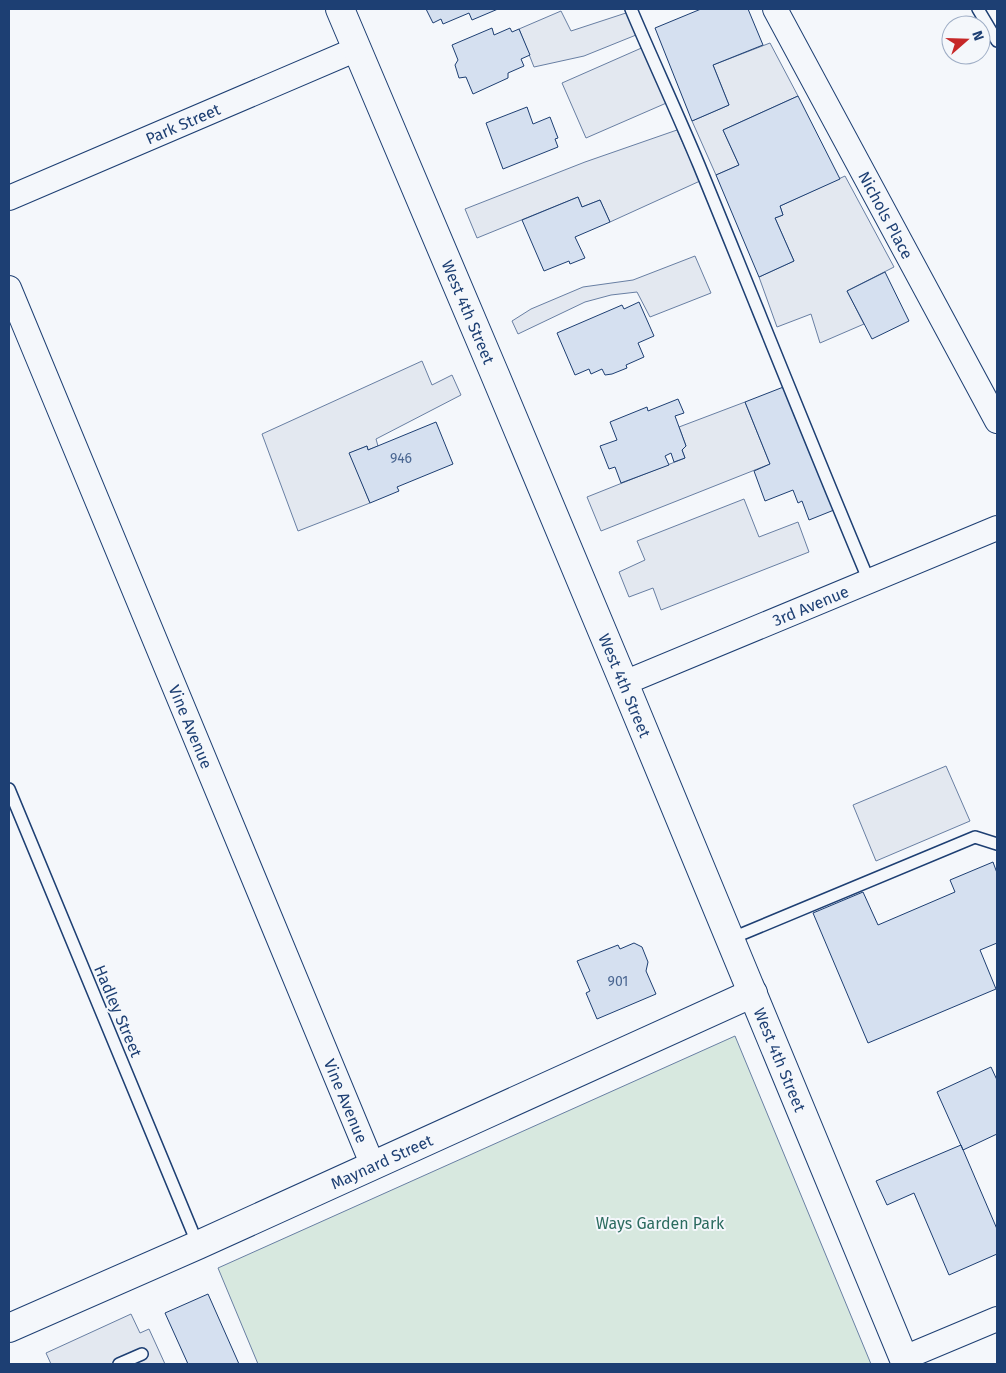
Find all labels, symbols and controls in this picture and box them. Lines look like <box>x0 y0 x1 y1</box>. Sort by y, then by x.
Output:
north arrow <box>941 15 991 65</box>
text: N <box>968 28 987 43</box>
street label: Park Street <box>143 99 223 148</box>
street label: Nichols Place <box>855 168 917 262</box>
street label: West 4th Street <box>438 257 499 367</box>
house number: 946 <box>390 450 412 467</box>
street label: 3rd Avenue <box>770 581 851 630</box>
street label: West 4th Street <box>595 631 655 740</box>
street label: Vine Avenue <box>165 682 217 772</box>
street label: Hadley Street <box>90 962 146 1060</box>
house number: 901 <box>608 973 628 990</box>
street label: West 4th Street <box>750 1005 810 1115</box>
street label: Vine Avenue <box>320 1056 372 1146</box>
street label: Maynard Street <box>328 1130 436 1193</box>
park label: Ways Garden Park <box>596 1214 725 1233</box>

